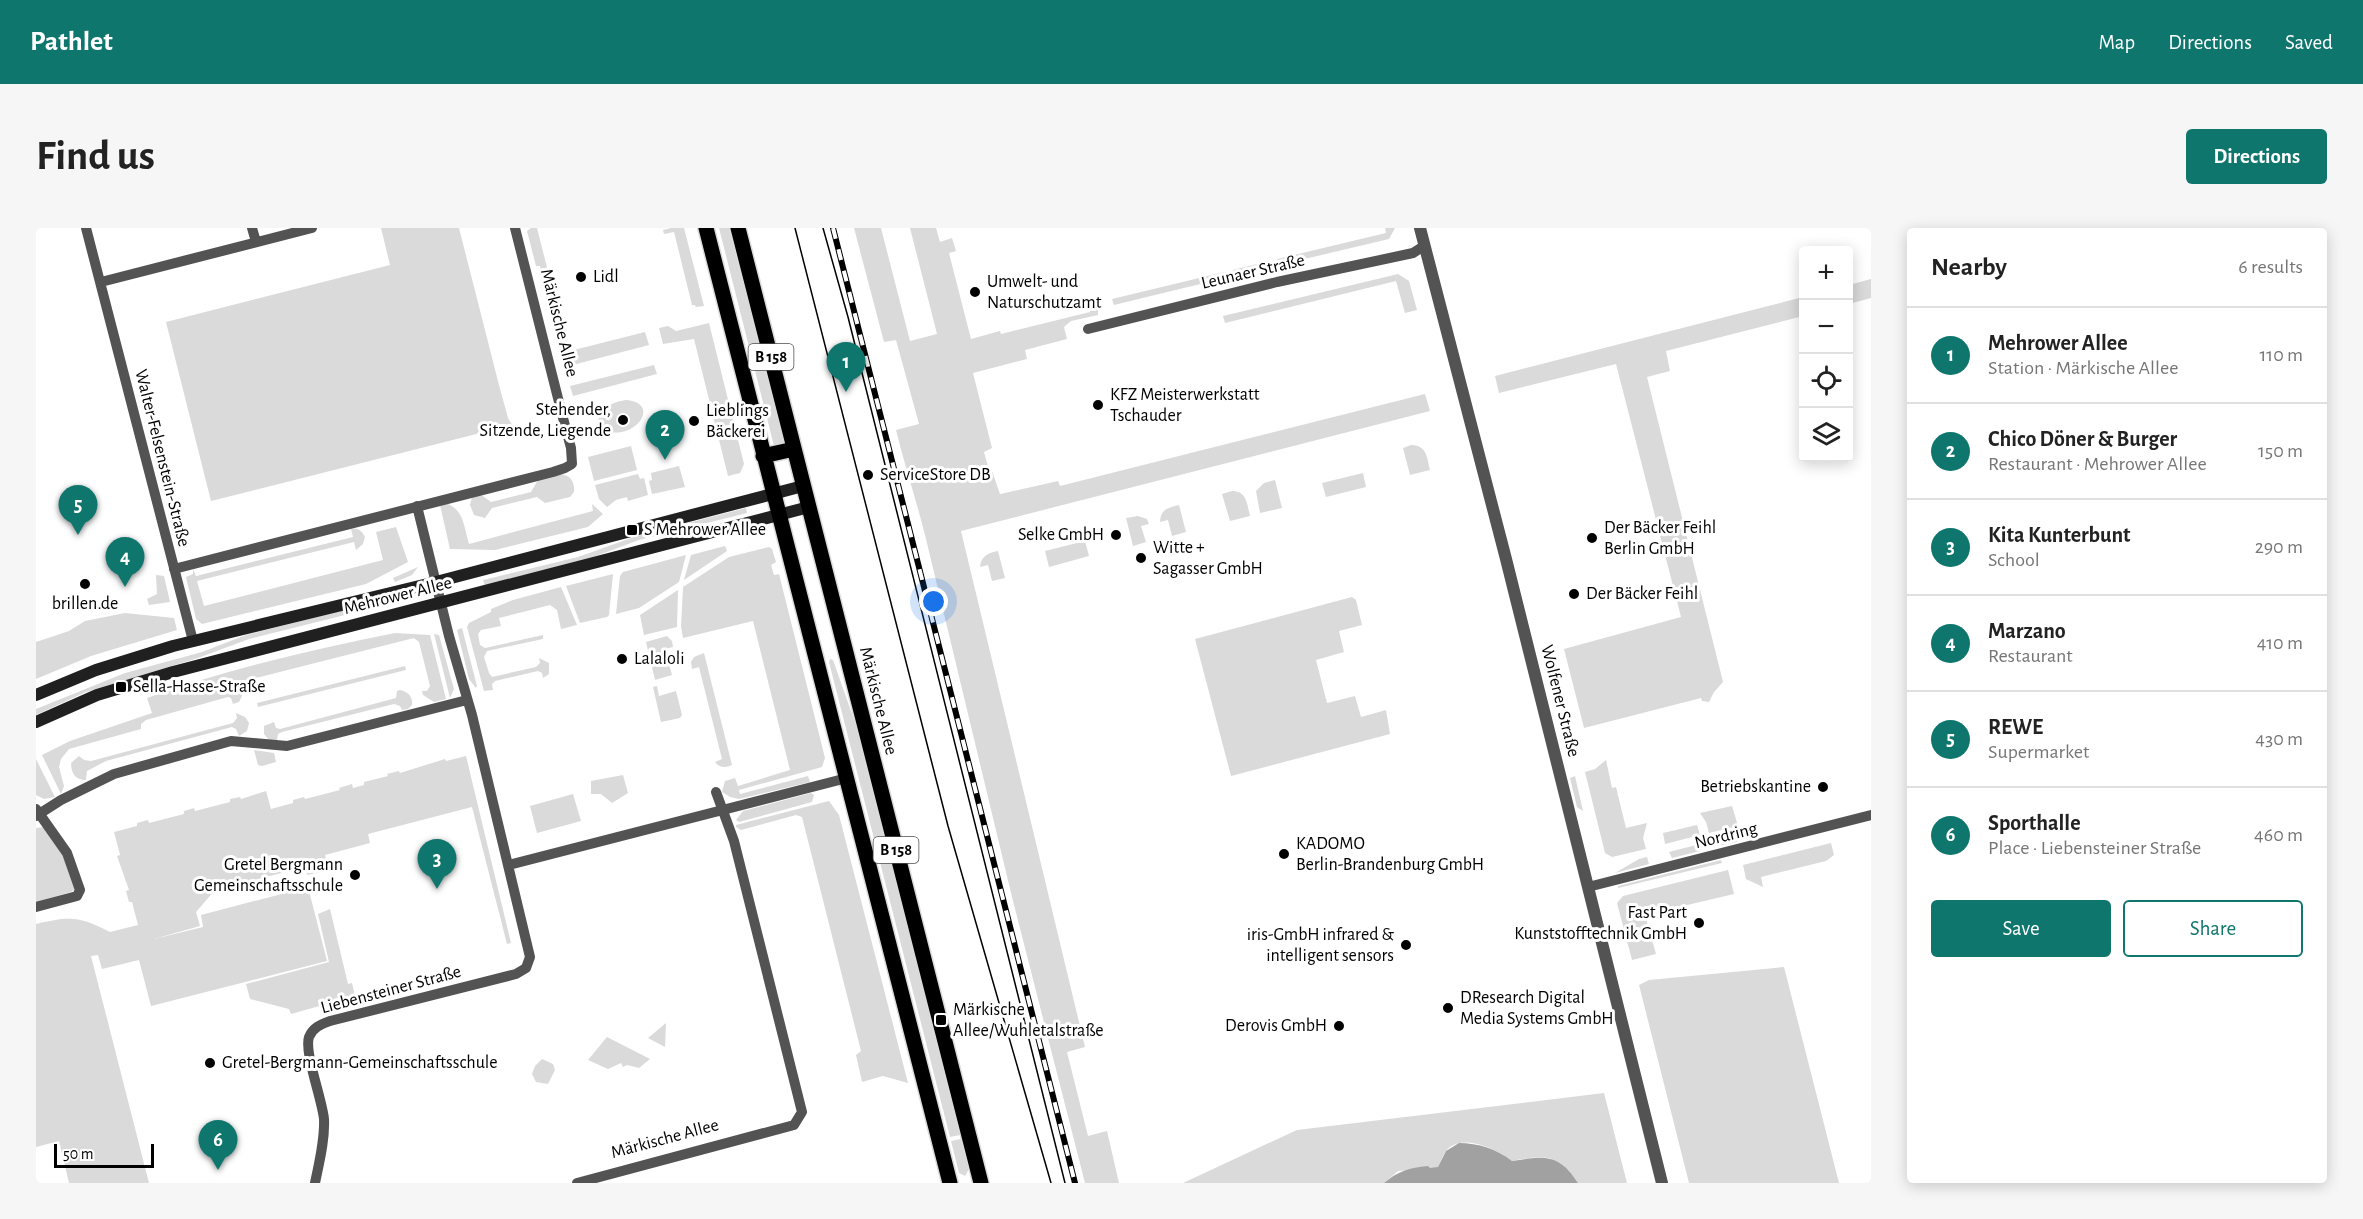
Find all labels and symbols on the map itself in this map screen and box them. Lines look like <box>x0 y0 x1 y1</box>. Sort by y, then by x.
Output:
street label: Leunaer Straße <box>1199 251 1307 293</box>
street label: Märkische Allee <box>537 267 581 379</box>
place label: Lidl <box>593 268 619 286</box>
marker: Lidl <box>574 270 588 284</box>
place label: Umwelt- und Naturschutzamt <box>987 273 1102 312</box>
marker: Umwelt- und Naturschutzamt <box>968 285 982 299</box>
pin: 1 <box>826 342 866 392</box>
road number: B 158 <box>748 344 794 370</box>
street label: Walter-Felsenstein-Straße <box>131 367 193 549</box>
place label: KFZ Meisterwerkstatt Tschauder <box>1110 386 1260 425</box>
marker: KFZ Meisterwerkstatt Tschauder <box>1091 398 1105 412</box>
place label: Stehender, Sitzende, Liegende <box>480 401 611 440</box>
place label: Lieblings Bäckerei <box>706 402 769 441</box>
pin: 2 <box>646 410 684 460</box>
marker: Stehender, Sitzende, Liegende <box>616 413 630 427</box>
marker: Lieblings Bäckerei <box>687 414 701 428</box>
place label: ServiceStore DB <box>880 466 991 484</box>
marker: ServiceStore DB <box>861 468 875 482</box>
pin: 5 <box>58 486 98 535</box>
place label: Der Bäcker Feihl Berlin GmbH <box>1604 519 1716 558</box>
place label: S Mehrower Allee <box>644 521 766 539</box>
marker: S Mehrower Allee <box>625 523 639 537</box>
place label: Selke GmbH <box>1018 526 1104 544</box>
marker: Selke GmbH <box>1109 528 1123 542</box>
marker: Der Bäcker Feihl Berlin GmbH <box>1585 531 1599 545</box>
pin: 4 <box>106 538 145 587</box>
place label: Witte + Sagasser GmbH <box>1153 539 1263 578</box>
marker: Witte + Sagasser GmbH <box>1134 551 1148 565</box>
street label: Mehrower Allee <box>342 574 454 618</box>
marker: brillen.de <box>78 577 92 591</box>
place label: Der Bäcker Feihl <box>1586 585 1698 603</box>
your location <box>919 587 948 616</box>
marker: Der Bäcker Feihl <box>1567 587 1581 601</box>
place label: brillen.de <box>52 595 118 613</box>
street label: Wolfener Straße <box>1537 643 1583 759</box>
street label: Märkische Allee <box>856 645 900 757</box>
place label: Lalaloli <box>634 650 685 668</box>
marker: Lalaloli <box>615 652 629 666</box>
place label: Sella-Hasse-Straße <box>133 678 266 696</box>
marker: Sella-Hasse-Straße <box>114 680 128 694</box>
place label: Betriebskantine <box>1700 778 1811 796</box>
marker: Betriebskantine <box>1816 780 1830 794</box>
street label: Nordring <box>1693 819 1759 852</box>
place label: KADOMO Berlin-Brandenburg GmbH <box>1296 835 1484 874</box>
road number: B 158 <box>874 837 918 863</box>
pin: 3 <box>418 840 456 889</box>
marker: KADOMO Berlin-Brandenburg GmbH <box>1277 847 1291 861</box>
place label: Gretel Bergmann Gemeinschaftsschule <box>194 856 343 895</box>
marker: Gretel Bergmann Gemeinschaftsschule <box>348 868 362 882</box>
place label: Fast Part Kunststofftechnik GmbH <box>1514 904 1687 943</box>
marker: Fast Part Kunststofftechnik GmbH <box>1692 916 1706 930</box>
place label: iris-GmbH infrared & intelligent sensors <box>1247 926 1395 965</box>
marker: iris-GmbH infrared & intelligent sensors <box>1399 938 1413 952</box>
street label: Liebensteiner Straße <box>319 963 463 1017</box>
place label: DResearch Digital Media Systems GmbH <box>1460 989 1613 1028</box>
place label: Märkische Allee/Wuhletalstraße <box>953 1001 1104 1040</box>
marker: DResearch Digital Media Systems GmbH <box>1441 1001 1455 1015</box>
marker: Märkische Allee/Wuhletalstraße <box>934 1013 948 1027</box>
place label: Derovis GmbH <box>1225 1017 1327 1035</box>
marker: Derovis GmbH <box>1332 1019 1346 1033</box>
place label: Gretel-Bergmann-Gemeinschaftsschule <box>222 1054 498 1072</box>
marker: Gretel-Bergmann-Gemeinschaftsschule <box>203 1056 217 1070</box>
street label: Märkische Allee <box>609 1116 721 1162</box>
pin: 6 <box>198 1120 237 1170</box>
scale bar <box>54 1141 154 1168</box>

